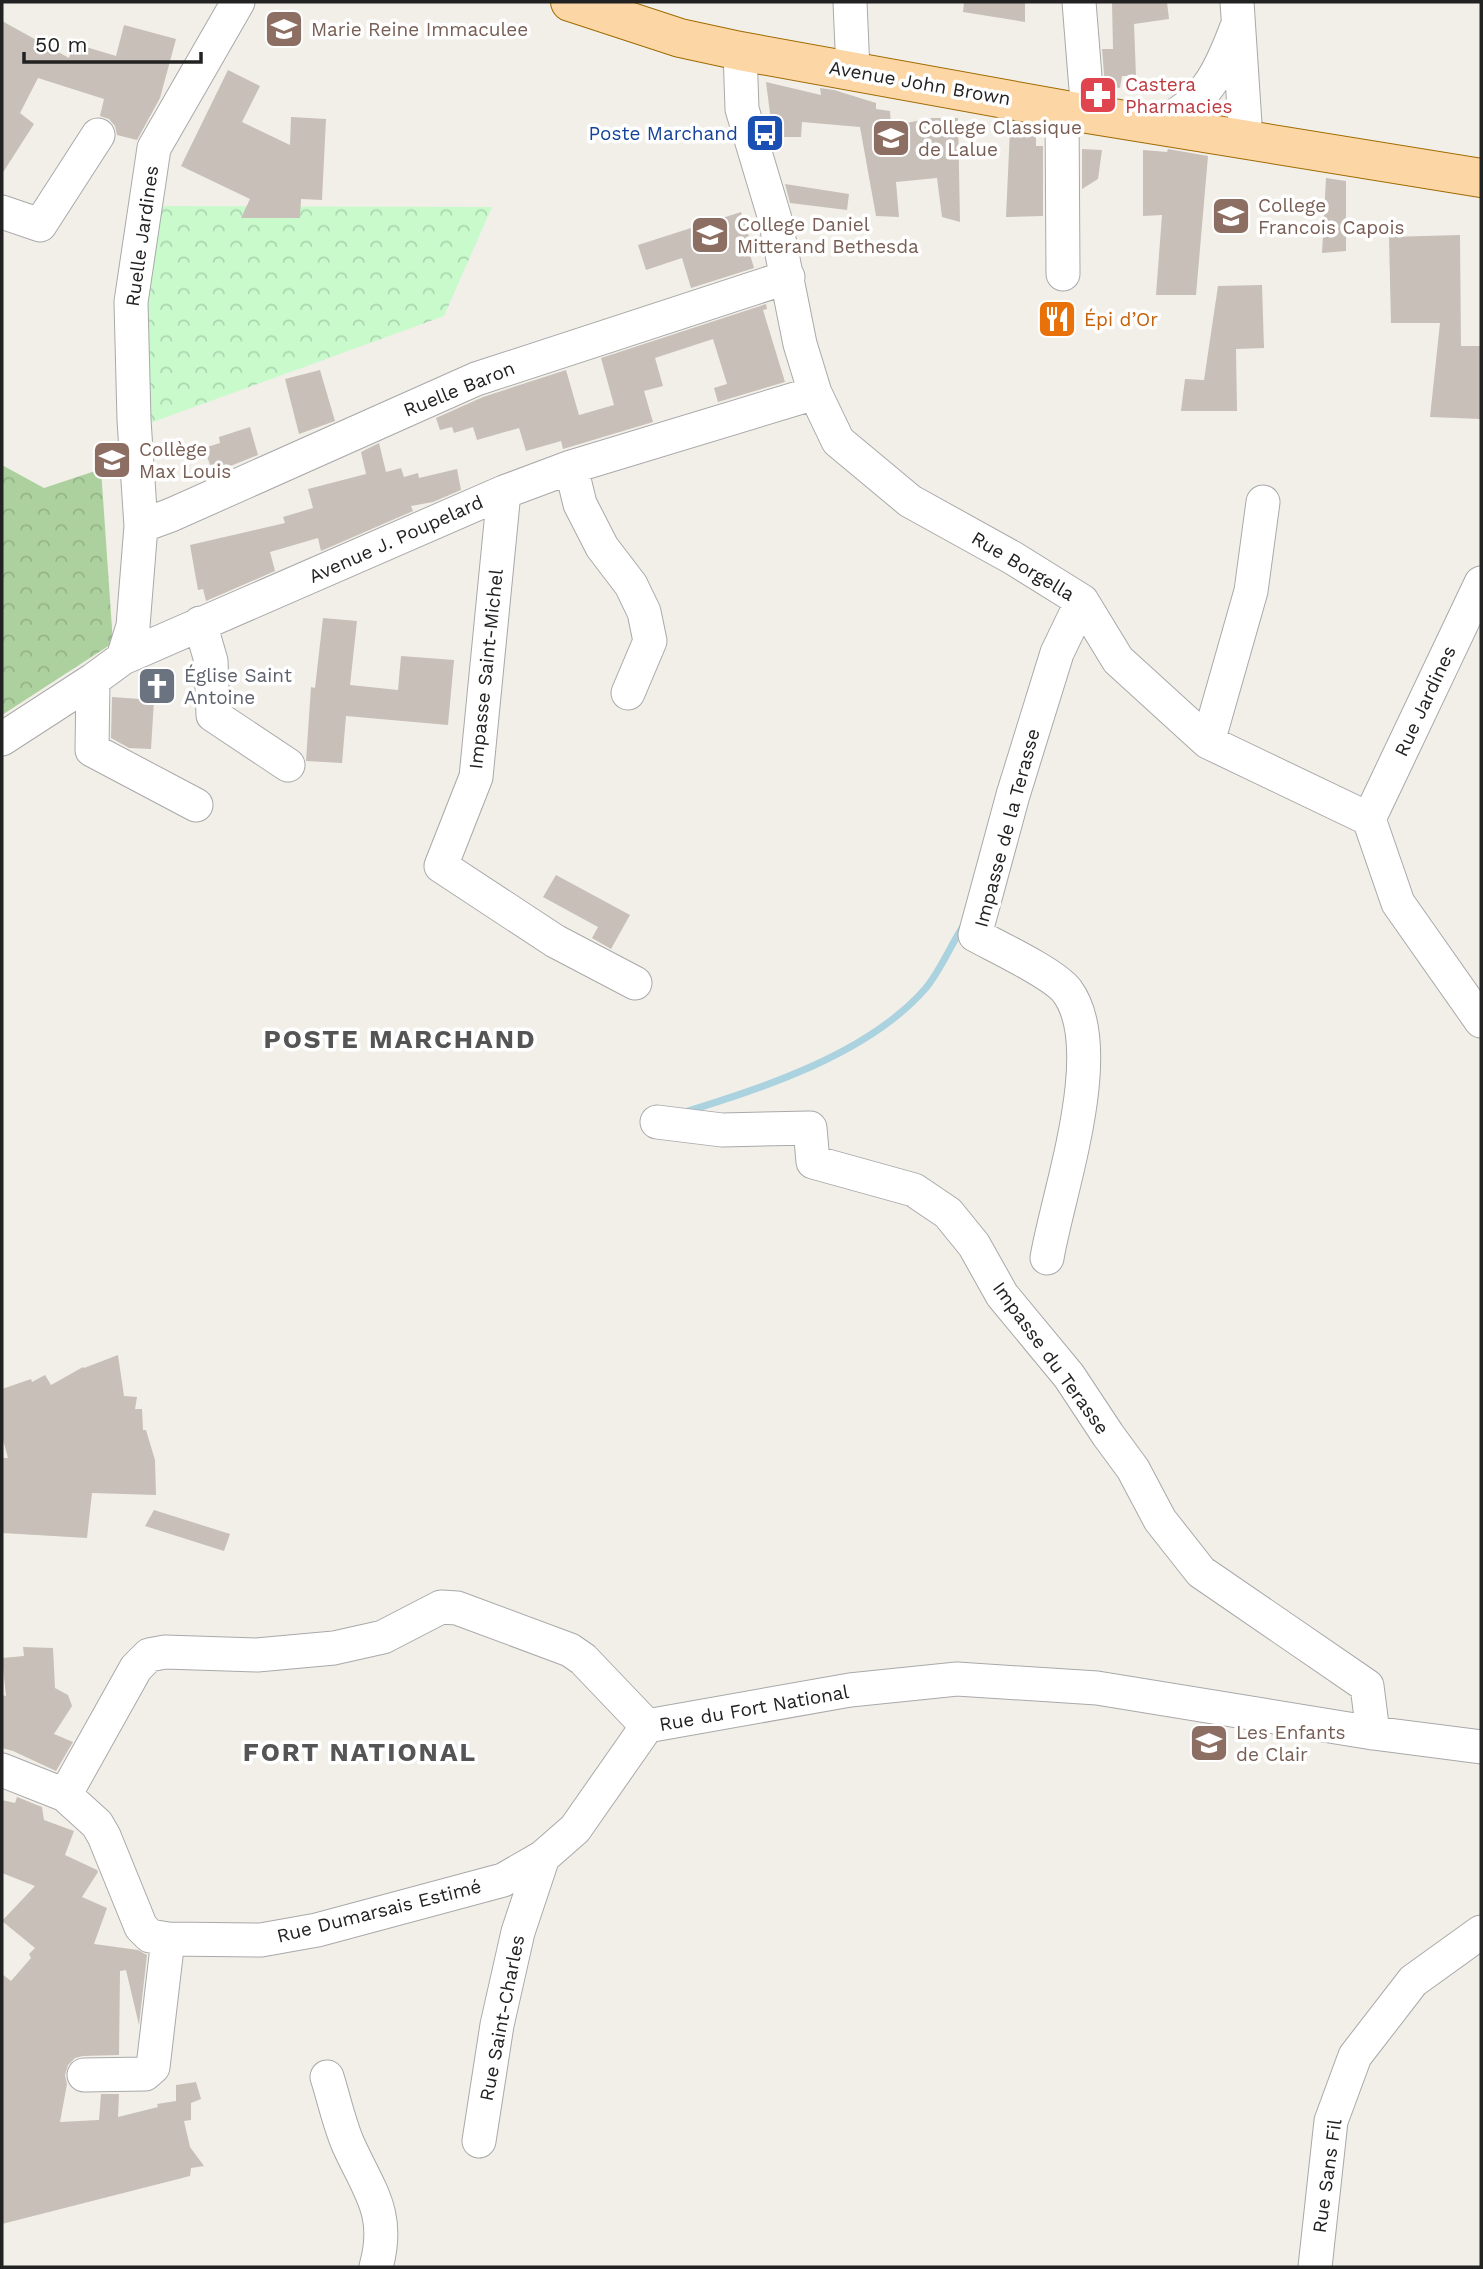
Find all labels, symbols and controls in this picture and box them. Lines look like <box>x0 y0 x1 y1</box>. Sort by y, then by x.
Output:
school or university icon: Marie Reine Immaculee <box>263 8 305 50</box>
place label: Marie Reine Immaculee <box>311 18 528 41</box>
scale bar <box>24 21 201 65</box>
text: 50 m <box>35 32 87 57</box>
street label: Avenue John Brown <box>827 56 1013 110</box>
place label: Castera Pharmacies <box>1125 73 1232 118</box>
pharmacy icon: Castera Pharmacies <box>1077 74 1119 116</box>
bus stop icon: Poste Marchand <box>744 112 786 154</box>
place label: College Classique de Lalue <box>918 116 1082 161</box>
school or university icon: College Classique de Lalue <box>870 117 912 159</box>
place label: Poste Marchand <box>589 122 738 145</box>
street label: Ruelle Jardines <box>121 164 163 308</box>
place label: College Francois Capois <box>1258 194 1405 239</box>
school or university icon: College Francois Capois <box>1210 195 1252 237</box>
place label: College Daniel Mitterand Bethesda <box>737 213 919 258</box>
school or university icon: College Daniel Mitterand Bethesda <box>689 214 731 256</box>
restaurant icon: Épi d’Or <box>1036 298 1078 340</box>
place label: Épi d’Or <box>1084 308 1158 331</box>
street label: Ruelle Baron <box>400 356 518 422</box>
place label: Collège Max Louis <box>139 438 231 483</box>
school or university icon: Collège Max Louis <box>91 439 133 481</box>
street label: Avenue J. Poupelard <box>305 490 487 588</box>
street label: Rue Borgella <box>967 526 1079 606</box>
street label: Impasse Saint-Michel <box>464 568 508 770</box>
street label: Rue Jardines <box>1389 642 1461 760</box>
place label: Église Saint Antoine <box>184 664 292 709</box>
church icon: Église Saint Antoine <box>136 665 178 707</box>
street label: Impasse de la Terasse <box>969 726 1045 930</box>
district label: POSTE MARCHAND <box>263 1024 537 1054</box>
street label: Impasse du Terasse <box>988 1277 1114 1439</box>
street label: Rue du Fort National <box>657 1680 851 1736</box>
place label: Les Enfants de Clair <box>1236 1721 1346 1766</box>
school or university icon: Les Enfants de Clair <box>1188 1722 1230 1764</box>
district label: FORT NATIONAL <box>243 1737 477 1767</box>
street label: Rue Dumarsais Estimé <box>274 1874 484 1948</box>
street label: Rue Saint-Charles <box>475 1933 529 2103</box>
street label: Rue Sans Fil <box>1308 2117 1346 2235</box>

